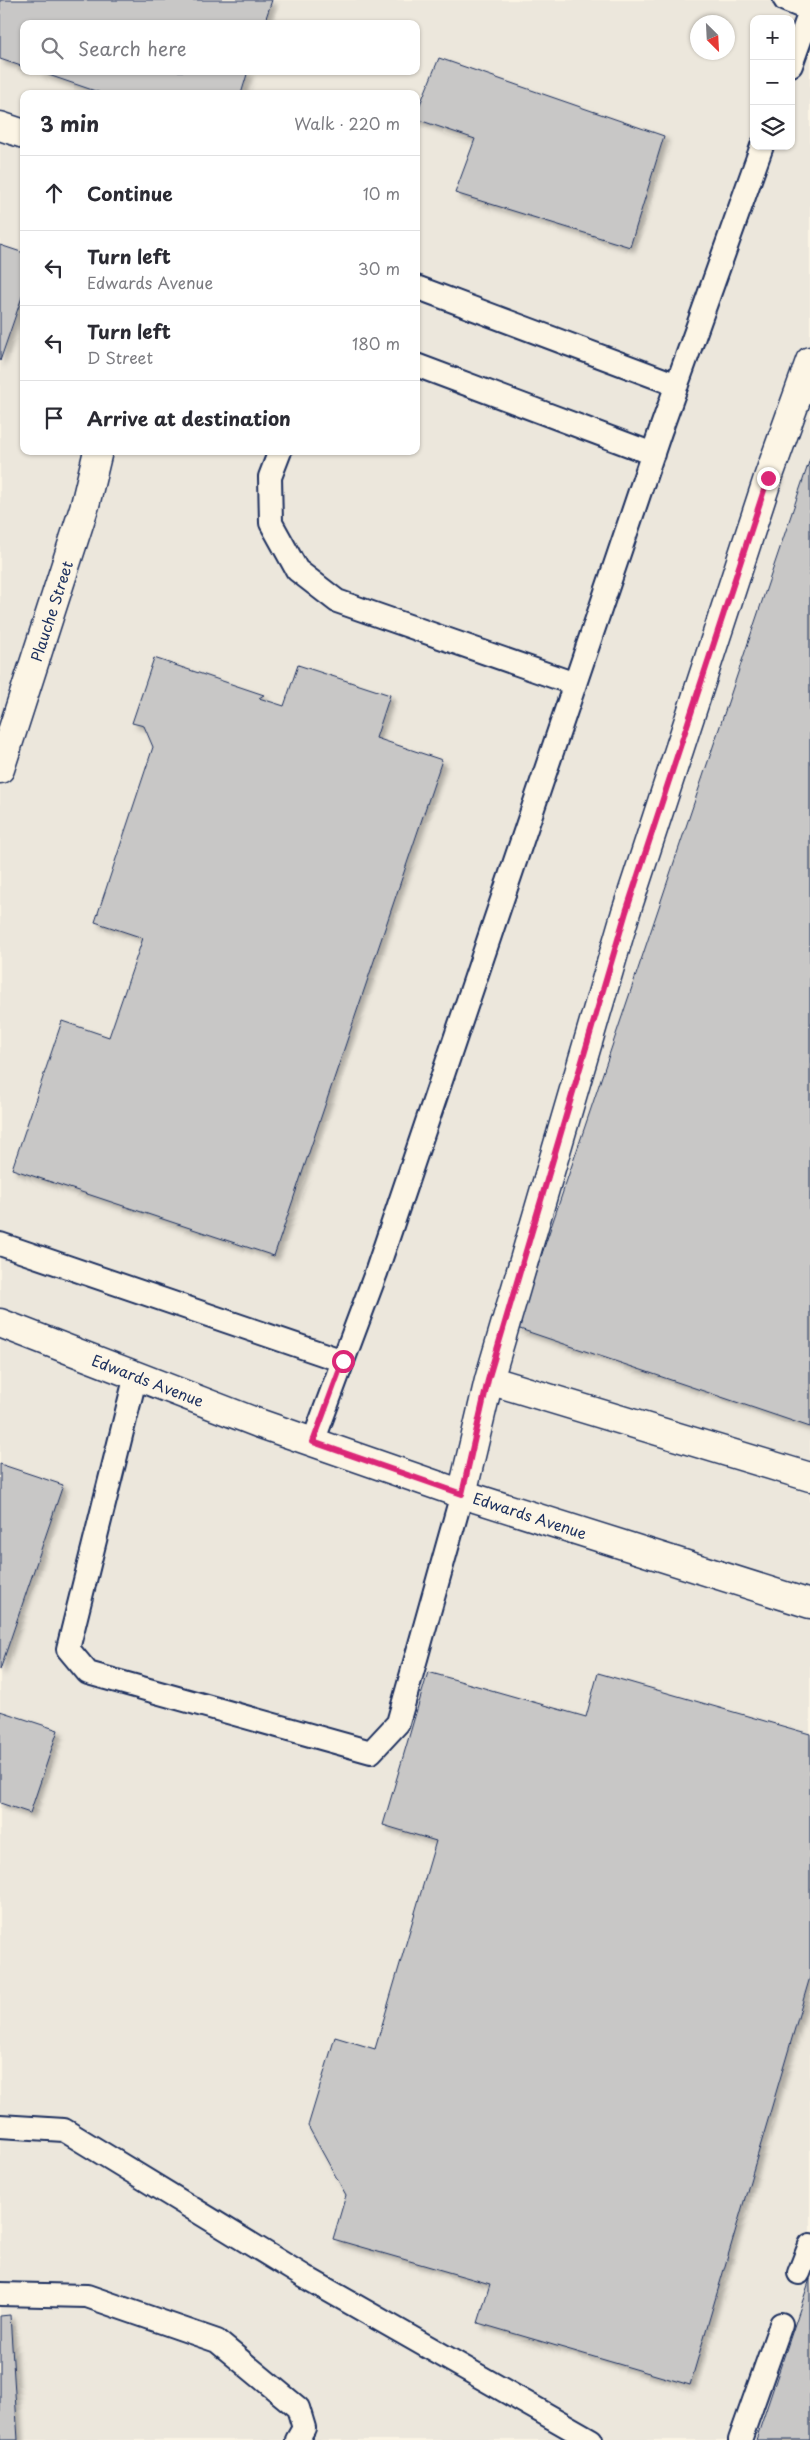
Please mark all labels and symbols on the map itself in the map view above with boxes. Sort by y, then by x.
north arrow [690,15,735,60]
route end [757,467,780,490]
street label: Plauche Street [24,558,78,664]
street label: Edwards Avenue [89,1348,207,1412]
route start [332,1350,355,1373]
street label: Edwards Avenue [470,1486,590,1544]

